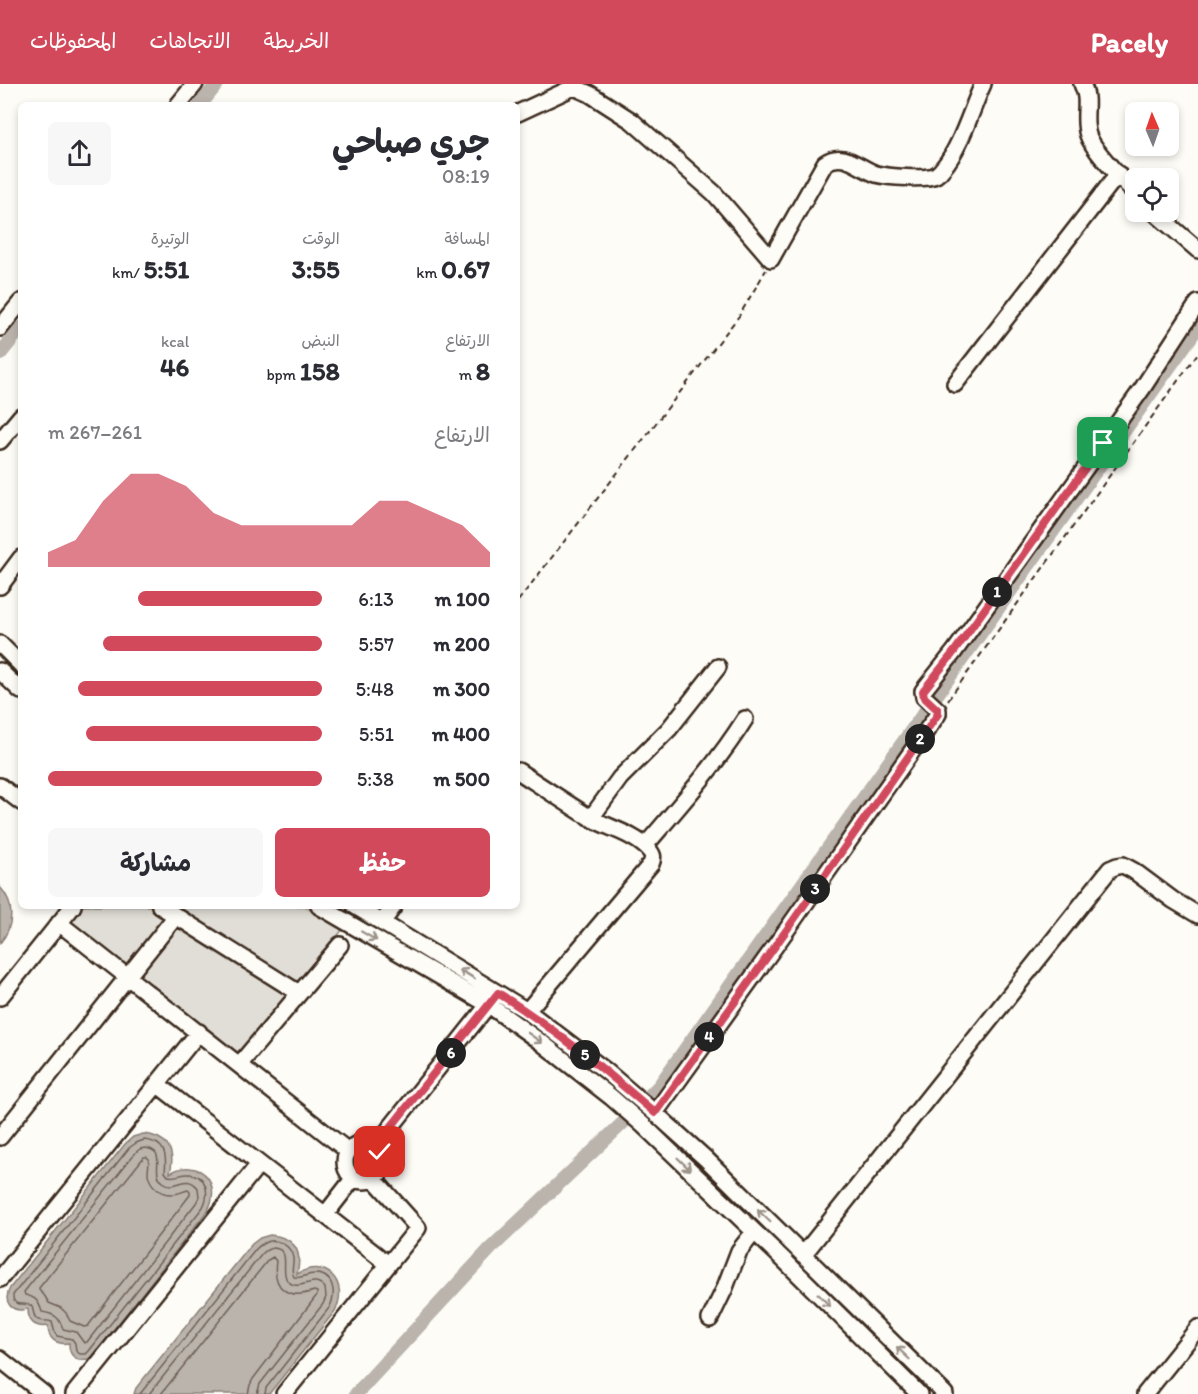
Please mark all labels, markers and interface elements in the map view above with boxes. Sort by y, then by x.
text: Pacely [1091,25,1168,59]
text: المحفوظات [30,28,116,53]
text: الاتجاهات [149,28,231,53]
text: الخريطة [264,28,329,53]
north arrow [1125,102,1179,156]
map controls [1125,102,1179,222]
button: share [48,122,111,185]
text: جري صباحي [332,122,490,161]
text: 08:19 [442,164,490,188]
button: locate [1125,168,1179,222]
text: الوتيرة [151,229,189,248]
text: الوقت [302,229,340,248]
text: المسافة [444,229,490,248]
text: 5:51 [144,253,189,285]
text: 3:55 [292,253,340,285]
text: 0.67 [441,253,490,285]
text: /km [112,263,144,282]
text: km [416,263,441,282]
text: النبض [301,331,340,350]
text: الارتفاع [445,331,490,350]
text: kcal [161,332,189,351]
text: 46 [160,351,189,383]
text: 158 [300,355,340,387]
text: 8 [476,355,490,387]
text: bpm [266,365,300,384]
text: m [459,365,476,384]
pin [1077,417,1128,468]
text: 261–267 m [48,420,142,444]
text: الارتفاع [434,423,490,447]
icon: arrive [1086,426,1119,459]
pin: 1 [982,577,1012,607]
text: 1 [993,582,1001,601]
text: 6:13 [358,587,394,611]
text: 100 m [435,587,490,611]
text: 5:57 [358,632,394,656]
text: 200 m [434,632,490,656]
text: 5:48 [356,677,394,701]
text: 300 m [433,677,490,701]
text: 5:51 [359,722,394,746]
text: 400 m [432,722,490,746]
pin: 2 [905,724,935,754]
text: 2 [916,729,924,748]
text: 5:38 [357,767,394,791]
text: 500 m [434,767,490,791]
button: مشاركة [48,828,263,897]
button: حفظ [275,828,490,897]
pin: 3 [800,874,830,904]
text: 3 [811,879,819,898]
one-way arrow [360,930,377,942]
one-way arrow [459,968,476,980]
pin: 4 [694,1022,724,1052]
text: 4 [704,1027,714,1046]
one-way arrow [527,1032,543,1044]
pin: 6 [436,1038,466,1068]
pin: 5 [570,1040,600,1070]
text: 6 [447,1043,455,1062]
text: 5 [581,1045,589,1064]
pin [354,1126,405,1177]
icon: check [363,1135,396,1168]
one-way arrow [676,1157,691,1171]
one-way arrow [756,1209,771,1224]
one-way arrow [816,1292,831,1307]
one-way arrow [895,1346,910,1360]

